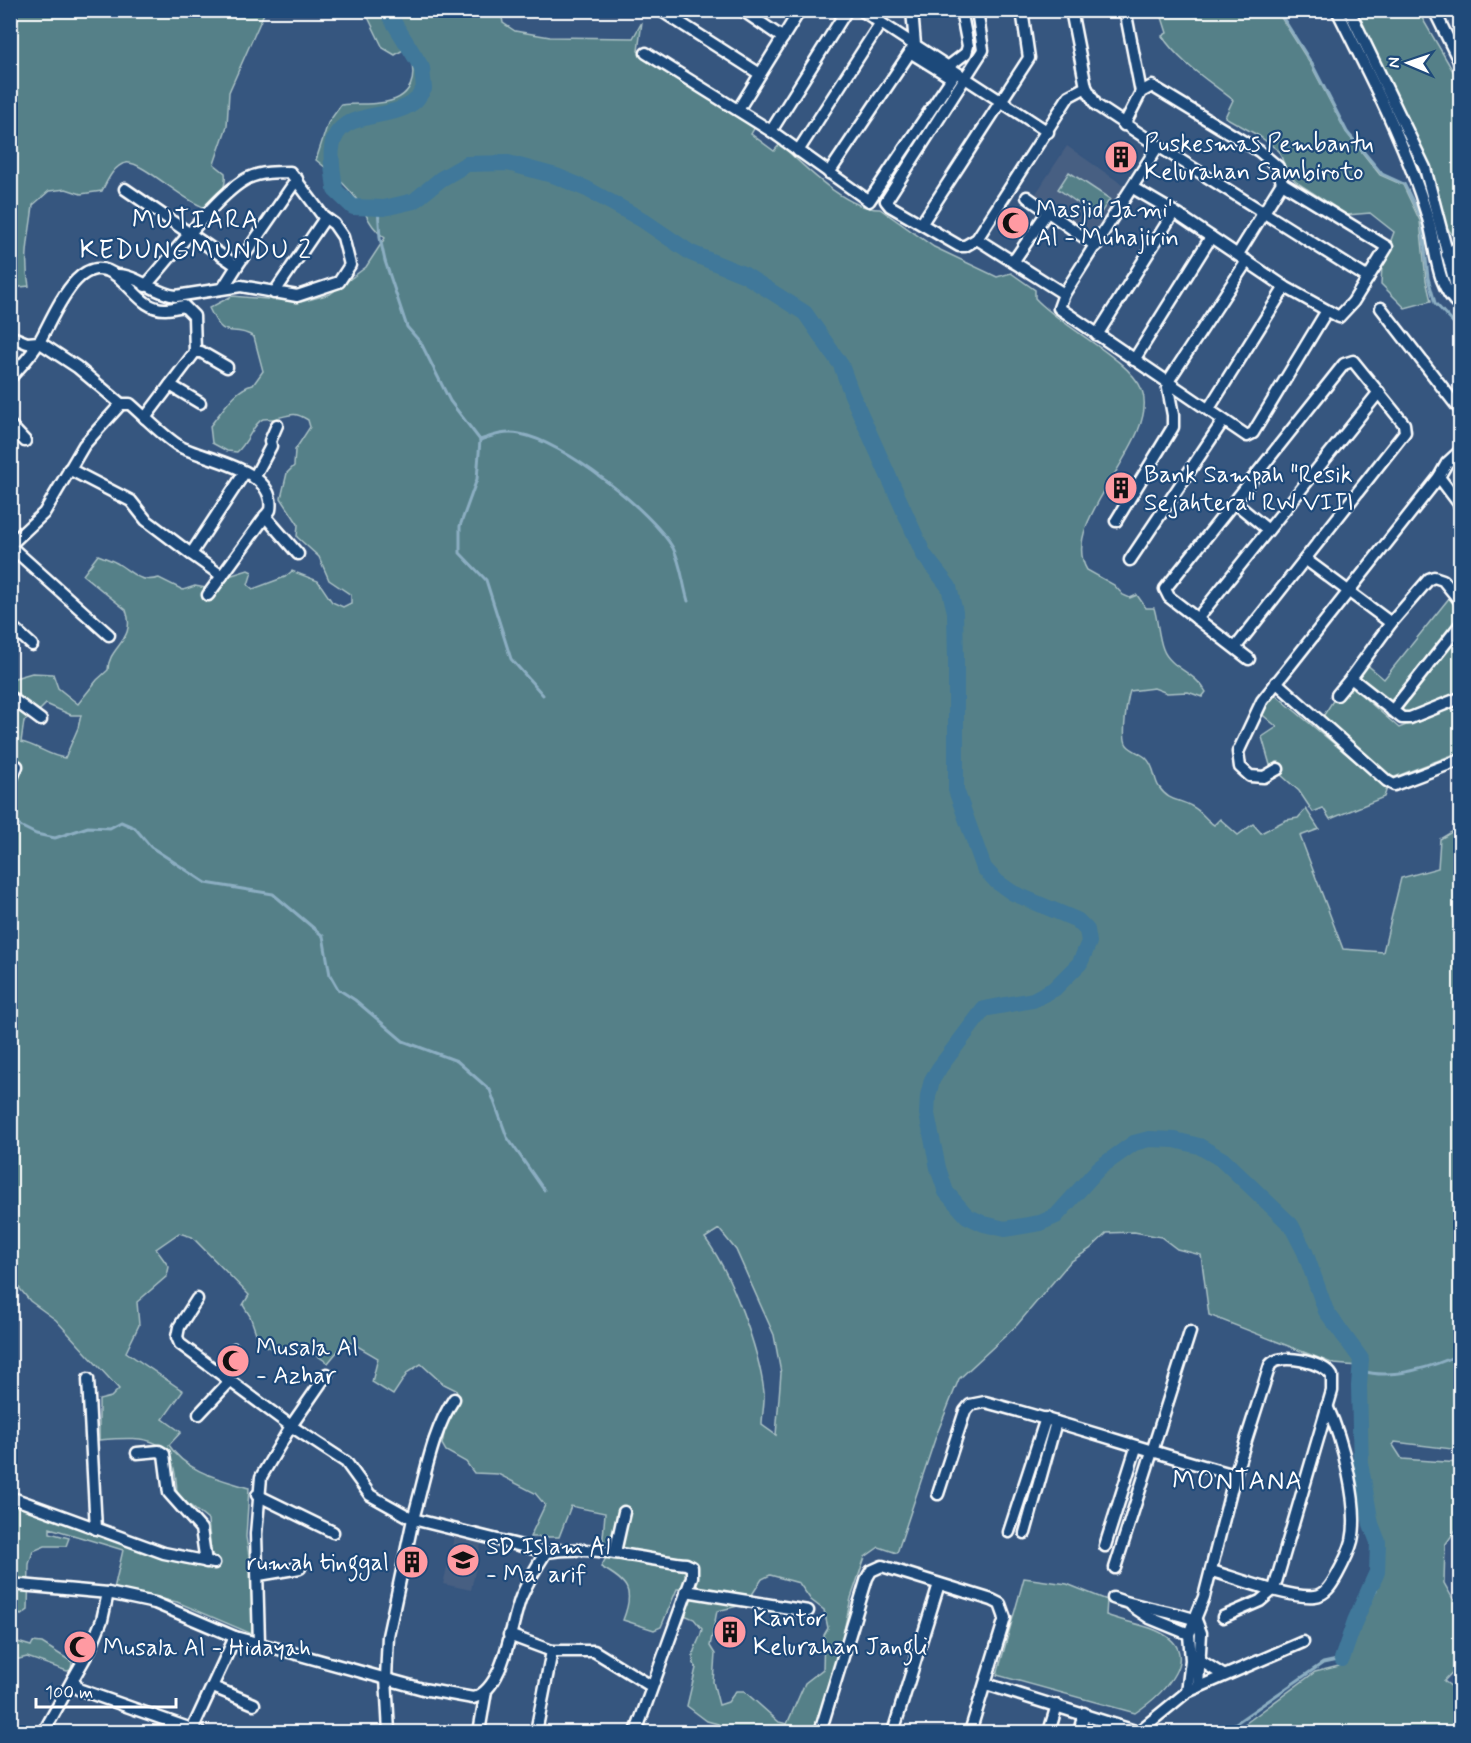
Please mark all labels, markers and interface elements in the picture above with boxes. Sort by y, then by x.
north arrow [1378,33,1438,93]
text: N [1384,57,1405,68]
place label: Puskesmas Pembantu Kelurahan Sambiroto [1144,129,1374,188]
building icon: Puskesmas Pembantu Kelurahan Sambiroto [1103,139,1139,175]
place label: Masjid Jami' Al - Muhajirin [1036,195,1179,254]
district label: MUTIARA KEDUNGMUNDU 2 [79,204,313,268]
mosque icon: Masjid Jami' Al - Muhajirin [995,205,1031,241]
place label: Bank Sampah "Resik Sejahtera" RW VIII [1144,460,1354,519]
building icon: Bank Sampah "Resik Sejahtera" RW VIII [1103,470,1139,506]
place label: Musala Al - Azhar [256,1333,358,1392]
mosque icon: Musala Al - Azhar [215,1343,251,1379]
district label: MONTANA [1172,1465,1304,1499]
place label: SD Islam Al - Ma' arif [486,1532,610,1591]
school or university icon: SD Islam Al - Ma' arif [445,1542,481,1578]
building icon: rumah tinggal [394,1544,430,1580]
place label: rumah tinggal [247,1548,389,1582]
place label: Kantor Kelurahan Jangli [753,1604,928,1666]
building icon: Kantor Kelurahan Jangli [712,1614,748,1650]
mosque icon: Musala Al - Hidayah [62,1629,98,1665]
place label: Musala Al - Hidayah [103,1633,311,1664]
scale bar [36,1671,176,1709]
text: 100 m [45,1681,93,1705]

